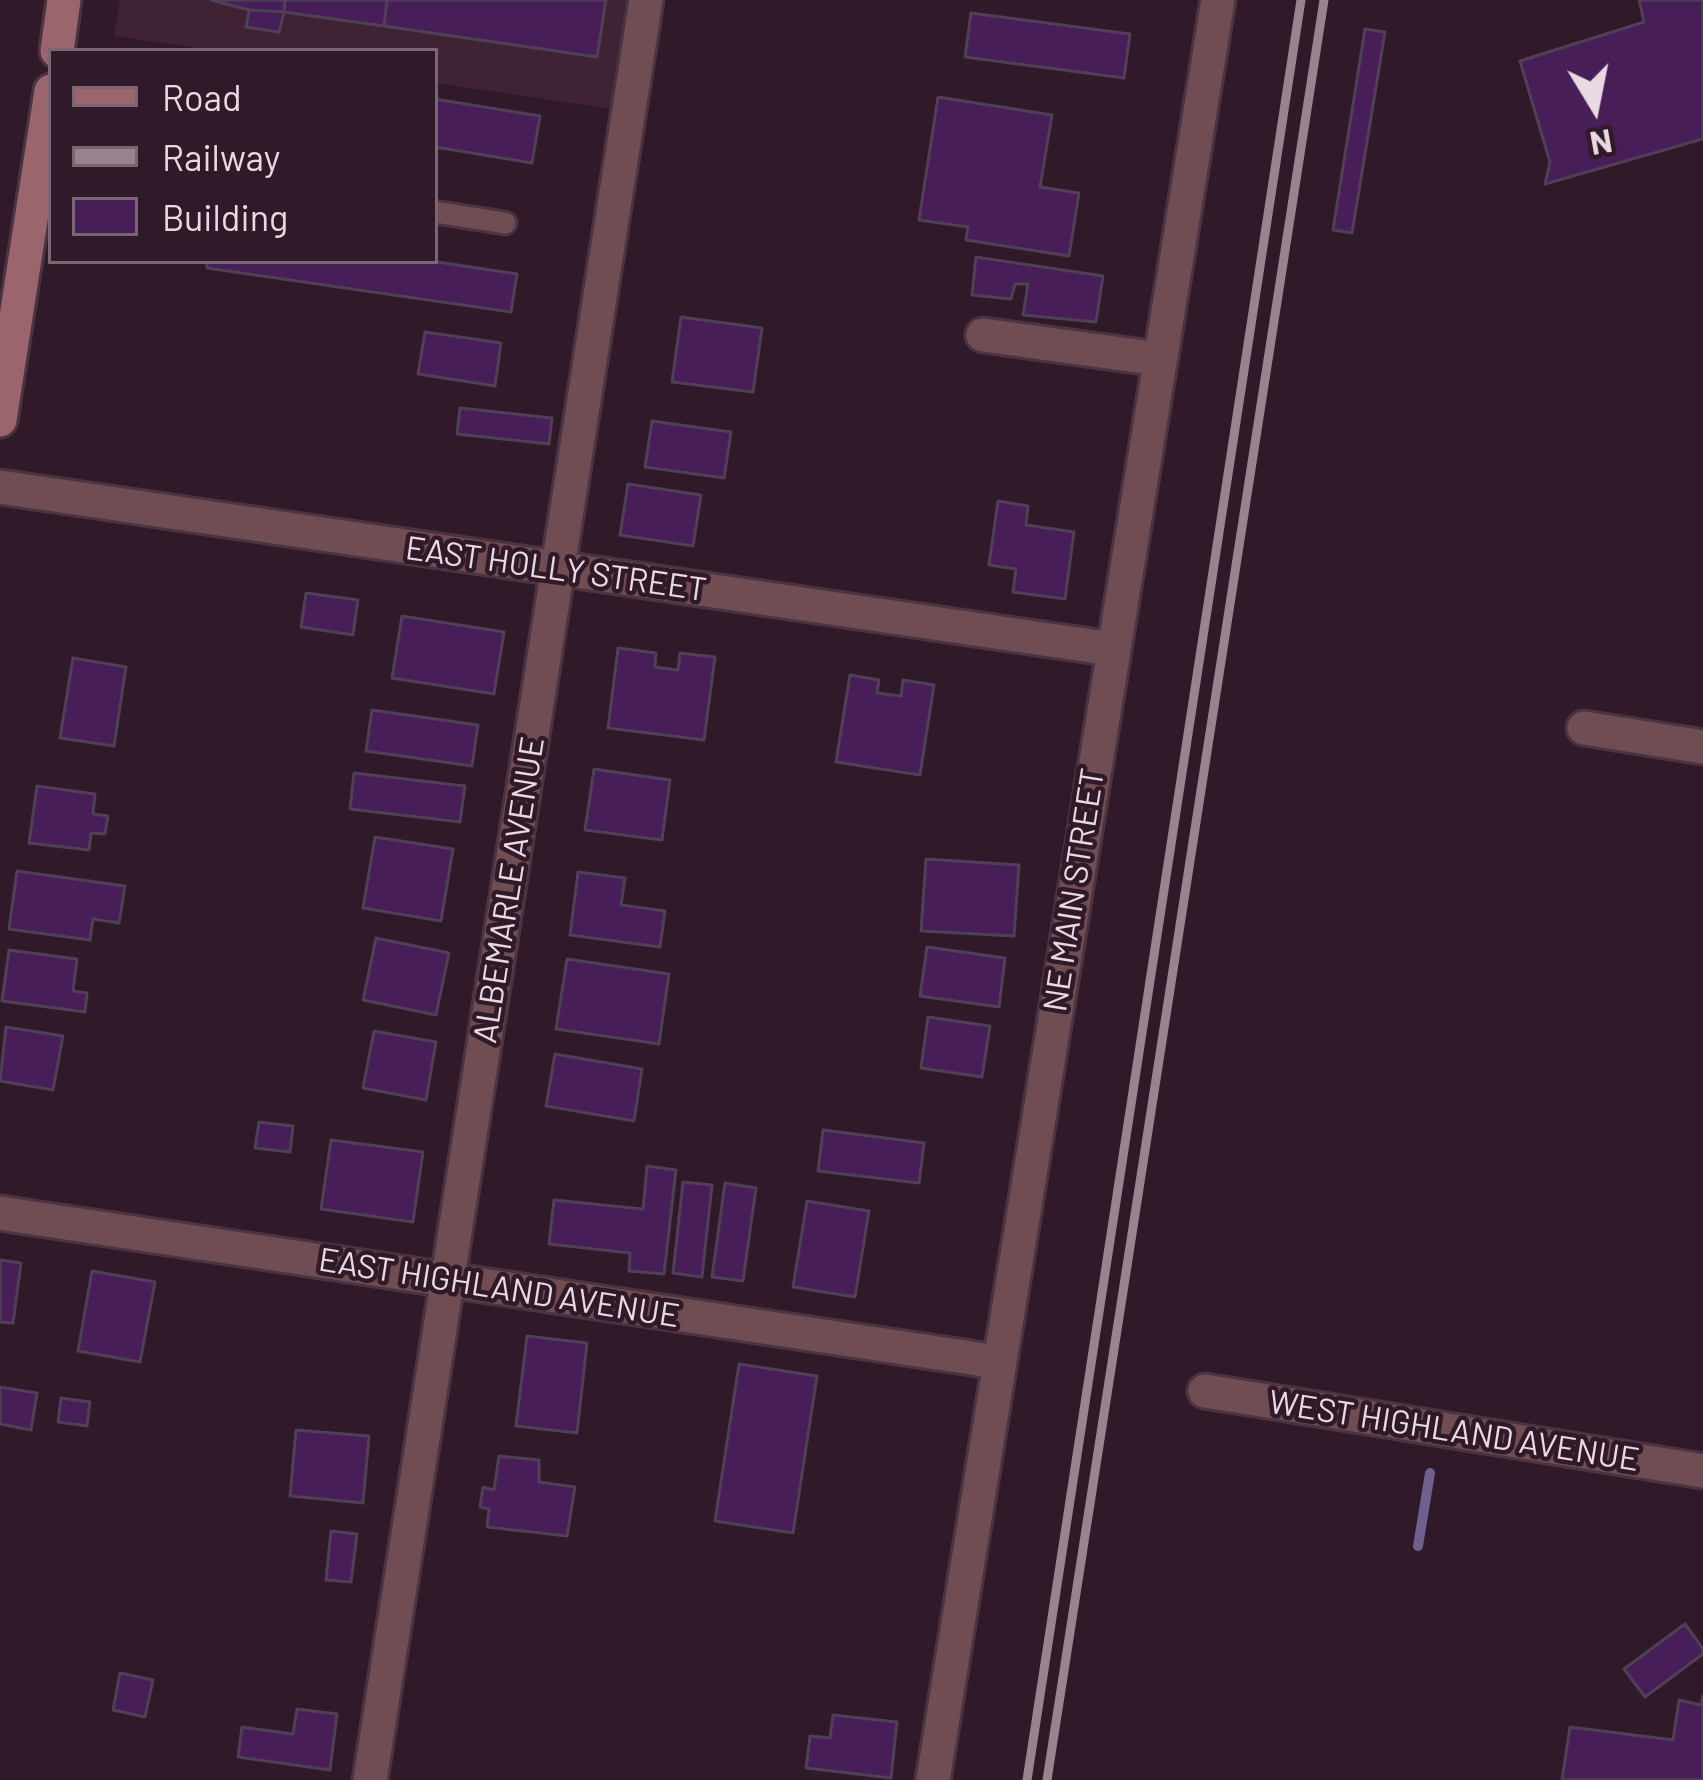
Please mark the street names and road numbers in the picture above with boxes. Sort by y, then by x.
street label: EAST HOLLY STREET [403,528,709,610]
street label: ALBEMARLE AVENUE [465,734,553,1046]
street label: NE MAIN STREET [1035,766,1113,1014]
street label: EAST HIGHLAND AVENUE [316,1240,682,1336]
street label: WEST HIGHLAND AVENUE [1266,1382,1642,1480]

